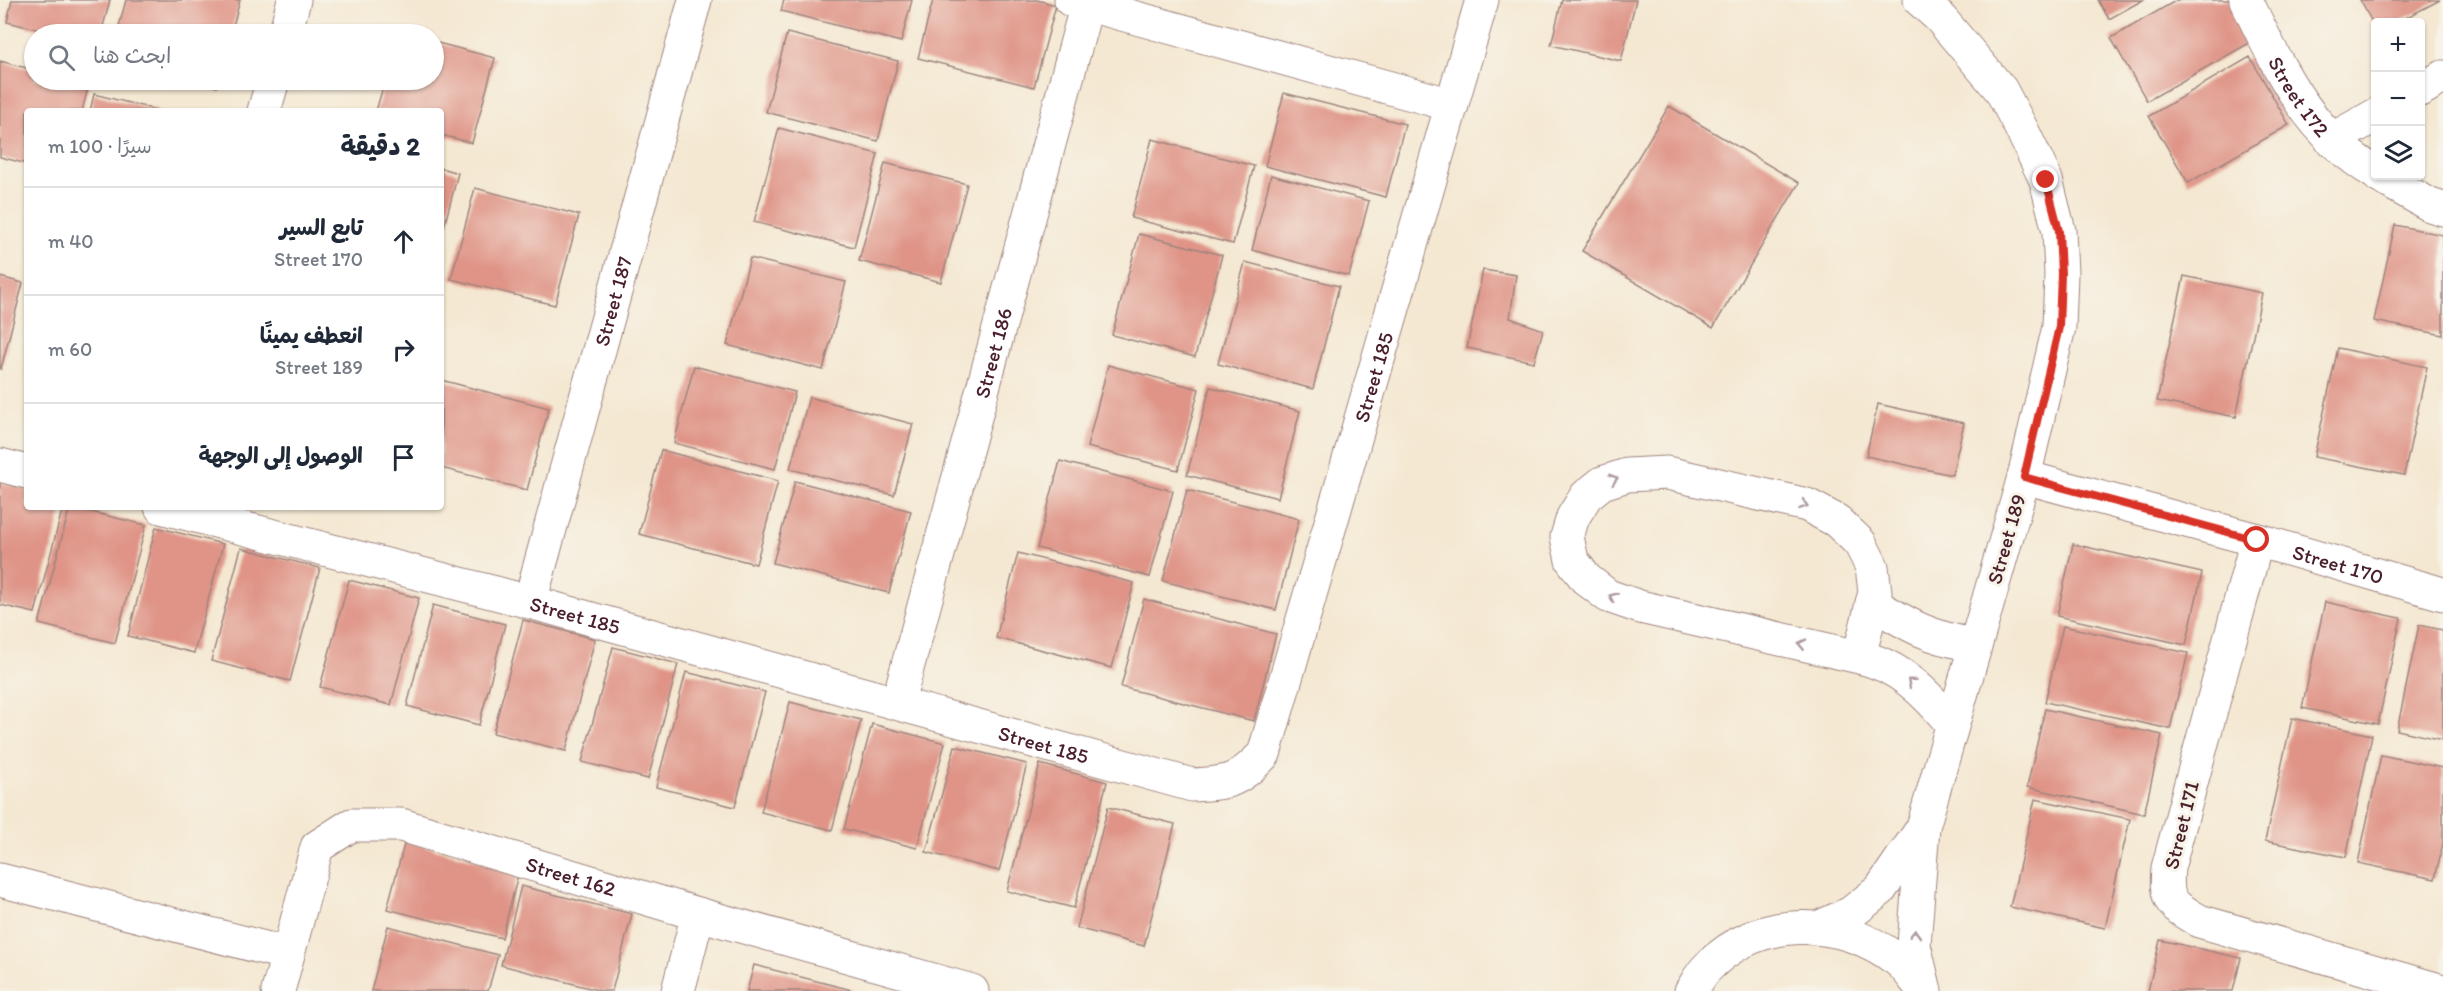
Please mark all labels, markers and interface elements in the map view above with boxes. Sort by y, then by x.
map controls [2371,18,2425,180]
button: + [2371,18,2425,72]
search box [24,24,444,90]
icon: search [45,41,78,74]
text: ابحث هنا [93,42,172,69]
street label: Street 172 [2263,52,2335,141]
button: − [2371,72,2425,126]
button: layers [2371,126,2425,180]
text: 2 دقيقة [340,130,420,162]
text: سيرًا · 100 m [48,134,152,158]
route end [2032,166,2058,192]
text: تابع السير [280,214,363,241]
icon: ahead [387,225,420,258]
text: 40 m [48,229,94,253]
text: Street 170 [274,247,363,271]
street label: Street 187 [588,253,637,349]
street label: Street 186 [968,305,1017,401]
text: انعطف يمينًا [260,322,363,349]
street label: Street 185 [1348,329,1398,425]
icon: right [387,333,420,366]
text: 60 m [48,337,92,361]
text: Street 189 [275,355,363,379]
icon: arrive [387,441,420,474]
text: الوصول إلى الوجهة [198,442,363,469]
one-way arrow [1608,474,1619,486]
street label: Street 189 [1981,491,2031,587]
one-way arrow [1798,498,1809,511]
route start [2243,526,2269,552]
street label: Street 170 [2290,539,2387,589]
street label: Street 185 [527,590,623,639]
one-way arrow [1609,592,1620,604]
one-way arrow [1797,638,1807,651]
one-way arrow [1907,678,1918,689]
street label: Street 185 [996,720,1092,768]
street label: Street 171 [2158,778,2204,872]
street label: Street 162 [523,851,619,901]
one-way arrow [1908,929,1921,938]

